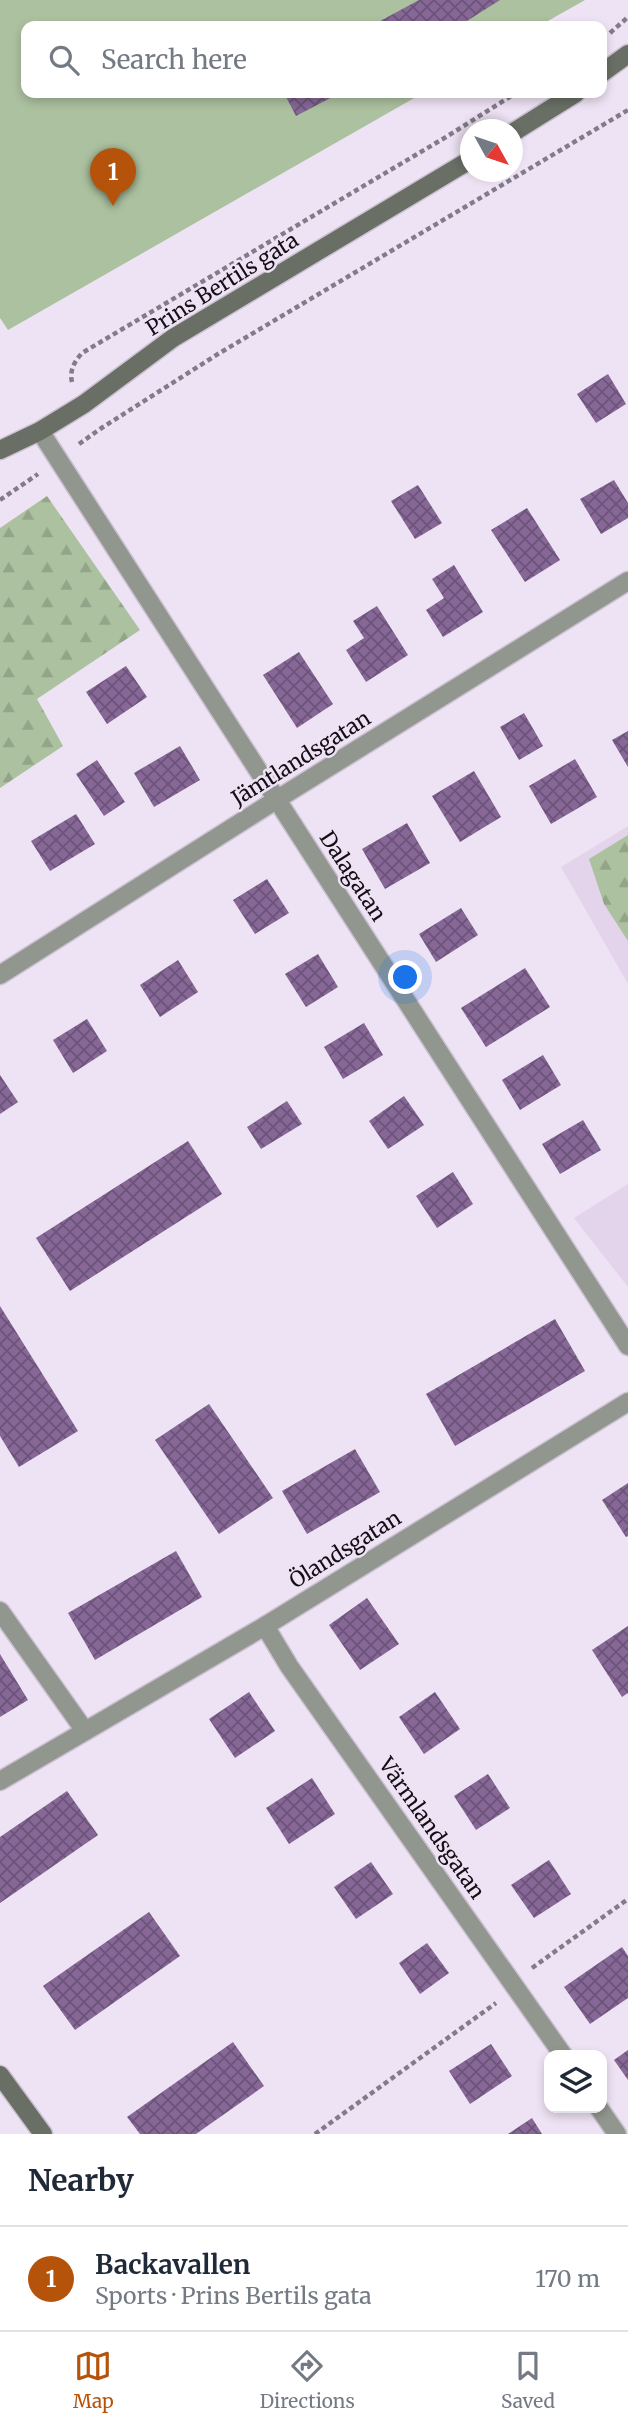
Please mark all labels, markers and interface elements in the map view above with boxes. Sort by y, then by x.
search box [21,21,607,98]
icon: search [45,41,83,79]
text: Search here [101,43,247,76]
north arrow [460,119,523,182]
pin: 1 [90,148,136,206]
street label: Prins Bertils gata [141,226,303,342]
street label: Jämtlandsgatan [226,704,376,812]
street label: Dalagatan [314,826,392,926]
your location [388,960,422,994]
street label: Ölandsgatan [284,1504,406,1594]
street label: Värmlandsgatan [372,1751,491,1904]
map controls [544,2050,607,2113]
button: layers [544,2050,607,2113]
text: Nearby [28,2161,134,2199]
text: Backavallen [95,2248,250,2281]
text: 1 [46,2264,56,2293]
text: 170 m [535,2264,600,2293]
text: Sports · Prins Bertils gata [95,2281,372,2310]
tab: Map [73,2347,114,2413]
tab: Directions [260,2347,355,2413]
tab: Saved [501,2347,555,2413]

